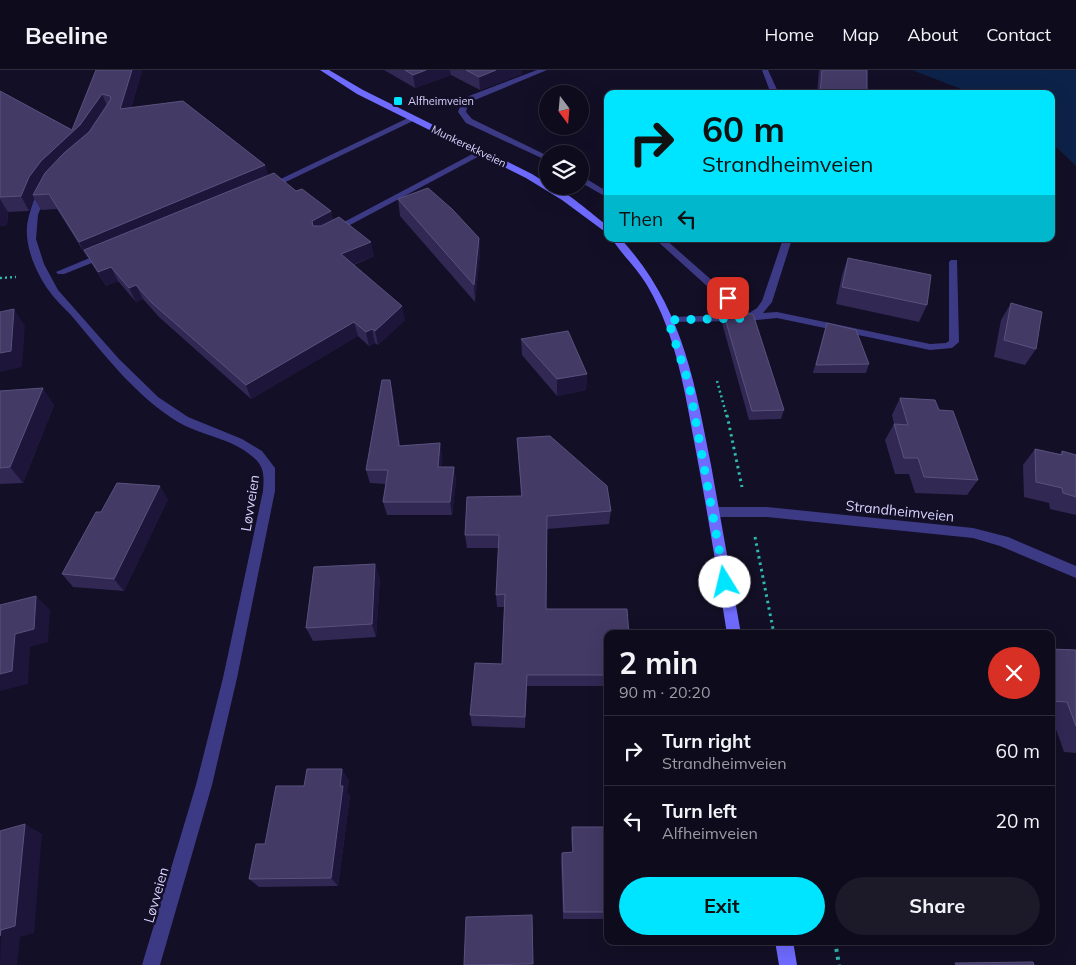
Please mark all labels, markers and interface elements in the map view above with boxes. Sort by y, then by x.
text: Beeline [25,20,108,50]
text: Home [764,23,814,46]
text: Map [842,23,879,46]
text: About [907,23,958,46]
text: Contact [986,23,1051,46]
north arrow [539,85,589,135]
map controls [539,85,589,195]
place label: Alfheimveien [408,94,474,108]
marker: Alfheimveien [392,95,404,107]
text: 60 m [702,107,785,151]
icon: right [619,110,684,175]
street label: Munkerekkveien [429,122,509,170]
button: layers [539,145,589,195]
text: Strandheimveien [702,150,873,178]
icon: left [673,205,701,233]
text: Then [619,207,663,231]
pin [707,277,749,319]
icon: arrive [714,284,742,312]
street label: Løvveien [237,473,263,533]
street label: Strandheimveien [845,496,955,526]
position arrow [698,555,750,607]
text: 2 min [619,644,698,682]
button: close [988,647,1040,699]
text: 90 m · 20:20 [619,682,711,702]
text: Turn right [662,729,751,753]
icon: right [619,737,647,765]
text: 60 m [996,739,1040,763]
text: Strandheimveien [662,753,787,773]
text: Turn left [662,799,737,823]
icon: left [619,807,647,835]
text: 20 m [996,809,1040,833]
text: Alfheimveien [662,823,758,843]
street label: Løvveien [139,865,173,925]
button: Exit [619,877,825,935]
button: Share [835,877,1040,935]

